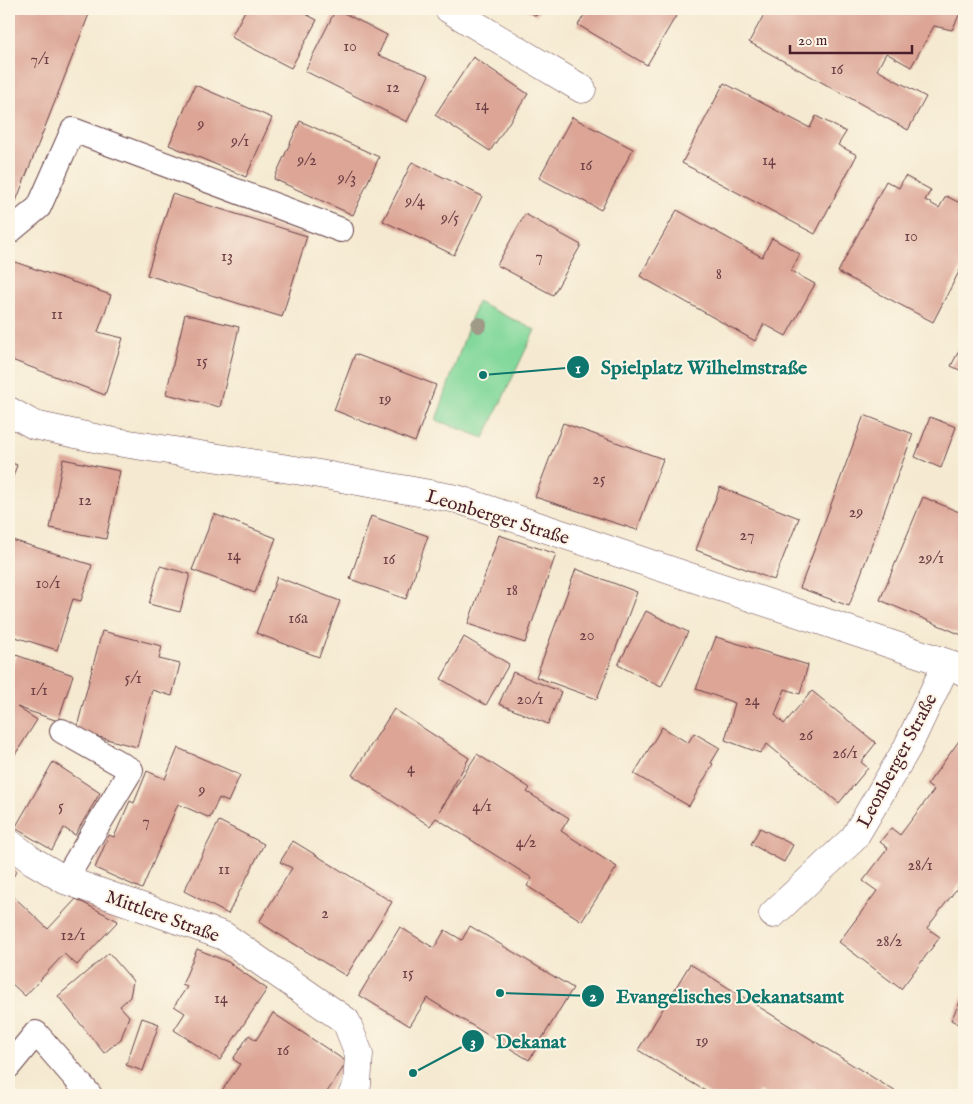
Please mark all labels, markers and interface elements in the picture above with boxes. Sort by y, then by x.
scale bar [790,22,913,54]
text: 20 m [798,31,828,50]
house number: 10 [343,37,357,57]
house number: 7/1 [31,50,49,70]
house number: 16 [831,60,844,80]
house number: 12 [386,78,400,98]
house number: 14 [475,96,489,116]
house number: 9 [197,115,205,135]
house number: 9/1 [230,132,249,152]
house number: 9/2 [296,151,317,171]
house number: 14 [762,151,776,171]
house number: 16 [580,156,593,176]
house number: 9/3 [337,169,356,189]
house number: 9/4 [404,192,425,212]
house number: 9/5 [440,209,459,229]
house number: 10 [904,227,918,247]
house number: 13 [221,247,233,267]
house number: 7 [535,247,543,267]
house number: 8 [716,265,722,285]
house number: 11 [51,305,63,325]
callout: Spielplatz Wilhelmstraße [566,350,817,385]
house number: 15 [196,352,208,372]
text: Spielplatz Wilhelmstraße [601,356,808,381]
text: 1 [575,359,581,378]
house number: 19 [379,390,391,410]
house number: 25 [592,470,606,490]
street label: Leonberger Straße [423,485,572,551]
house number: 12 [78,491,92,511]
house number: 29 [849,503,863,523]
house number: 27 [740,526,754,546]
house number: 14 [227,546,241,566]
house number: 29/1 [918,549,944,569]
house number: 16 [383,550,396,570]
house number: 10/1 [35,574,61,594]
house number: 18 [506,581,518,601]
house number: 16a [288,609,308,629]
house number: 20 [579,626,595,646]
house number: 5/1 [124,669,142,689]
house number: 1/1 [30,681,48,701]
street label: Leonberger Straße [852,689,943,832]
house number: 20/1 [517,690,543,710]
house number: 24 [744,691,760,711]
house number: 26 [799,726,813,746]
house number: 26/1 [832,744,858,764]
house number: 4 [407,759,415,779]
house number: 9 [198,781,206,801]
house number: 5 [58,797,64,817]
house number: 4/1 [472,797,492,817]
house number: 7 [142,812,150,832]
house number: 4/2 [516,833,536,853]
house number: 28/1 [907,856,933,876]
house number: 11 [218,860,230,880]
street label: Mittlere Straße [102,885,223,949]
house number: 2 [321,904,329,924]
house number: 12/1 [61,926,85,946]
house number: 28/2 [876,932,902,952]
house number: 15 [402,964,414,984]
callout: Evangelisches Dekanatsamt [580,979,854,1014]
text: Evangelisches Dekanatsamt [616,985,844,1010]
text: 2 [589,987,597,1006]
house number: 14 [214,989,228,1009]
callout: Dekanat [460,1024,576,1059]
text: Dekanat [496,1030,567,1055]
house number: 19 [696,1032,708,1052]
text: 3 [470,1033,476,1052]
house number: 16 [277,1041,290,1061]

